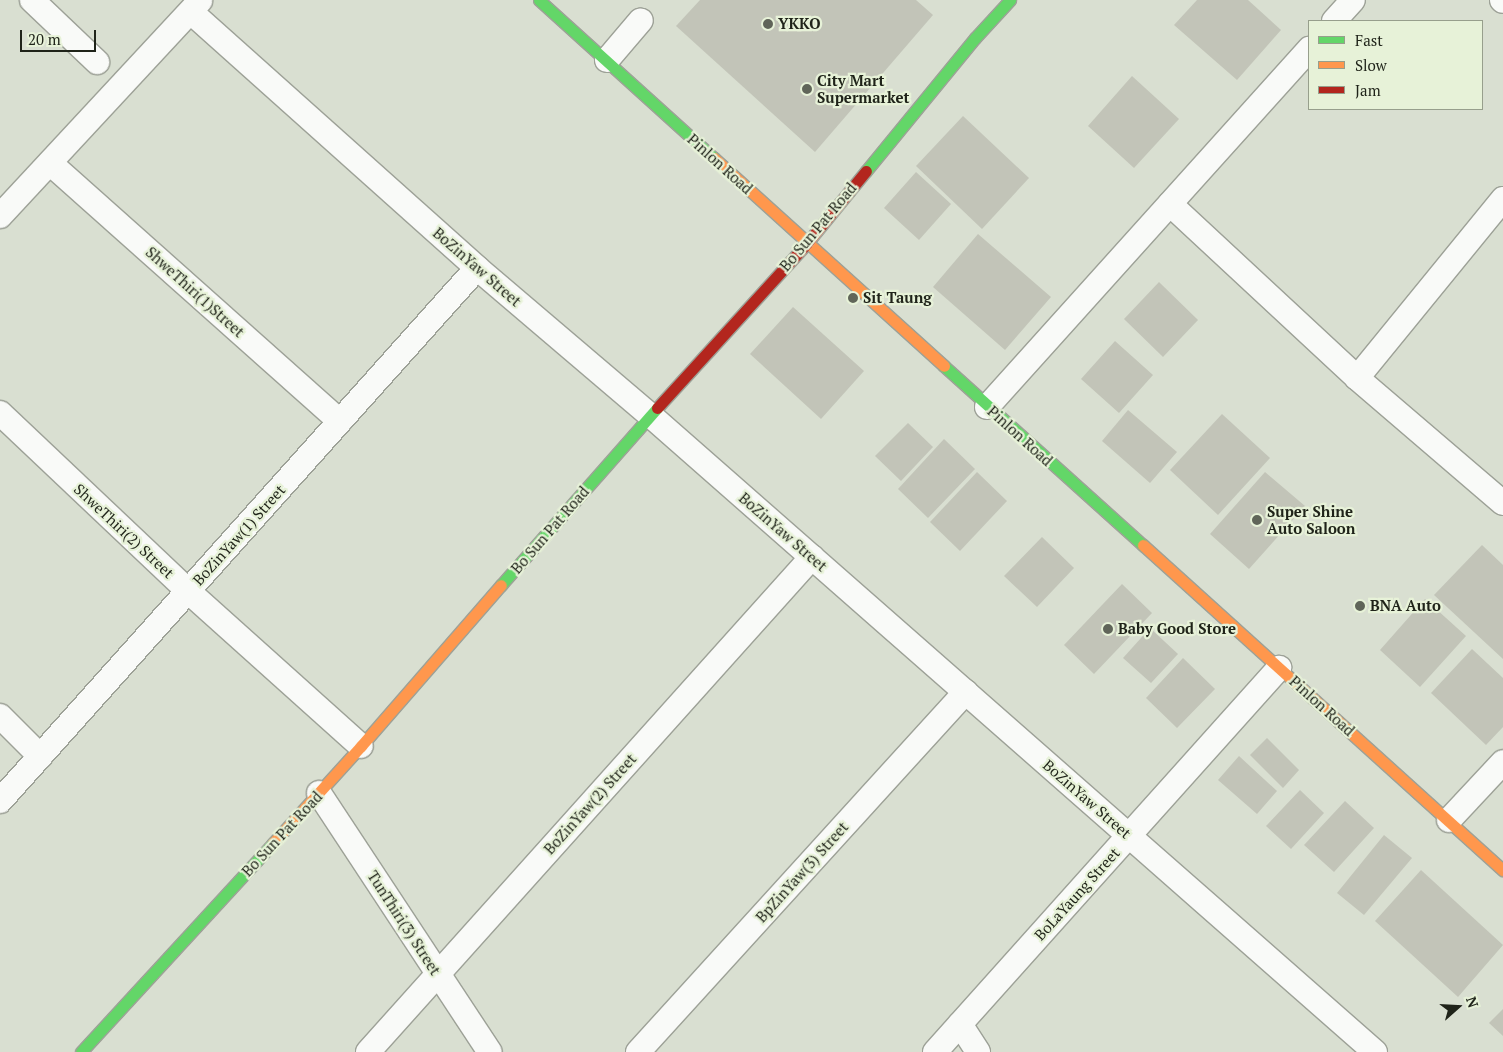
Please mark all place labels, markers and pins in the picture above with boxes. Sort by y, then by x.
place label: YKKO [778,15,820,33]
marker: YKKO [762,18,774,30]
place label: City Mart Supermarket [817,71,910,106]
marker: City Mart Supermarket [801,83,813,95]
place label: Sit Taung [863,289,932,307]
marker: Sit Taung [847,292,859,304]
place label: Super Shine Auto Saloon [1267,502,1355,537]
marker: Super Shine Auto Saloon [1251,514,1263,526]
place label: BNA Auto [1370,597,1441,615]
marker: BNA Auto [1354,600,1366,612]
place label: Baby Good Store [1118,620,1236,638]
marker: Baby Good Store [1102,623,1114,635]

